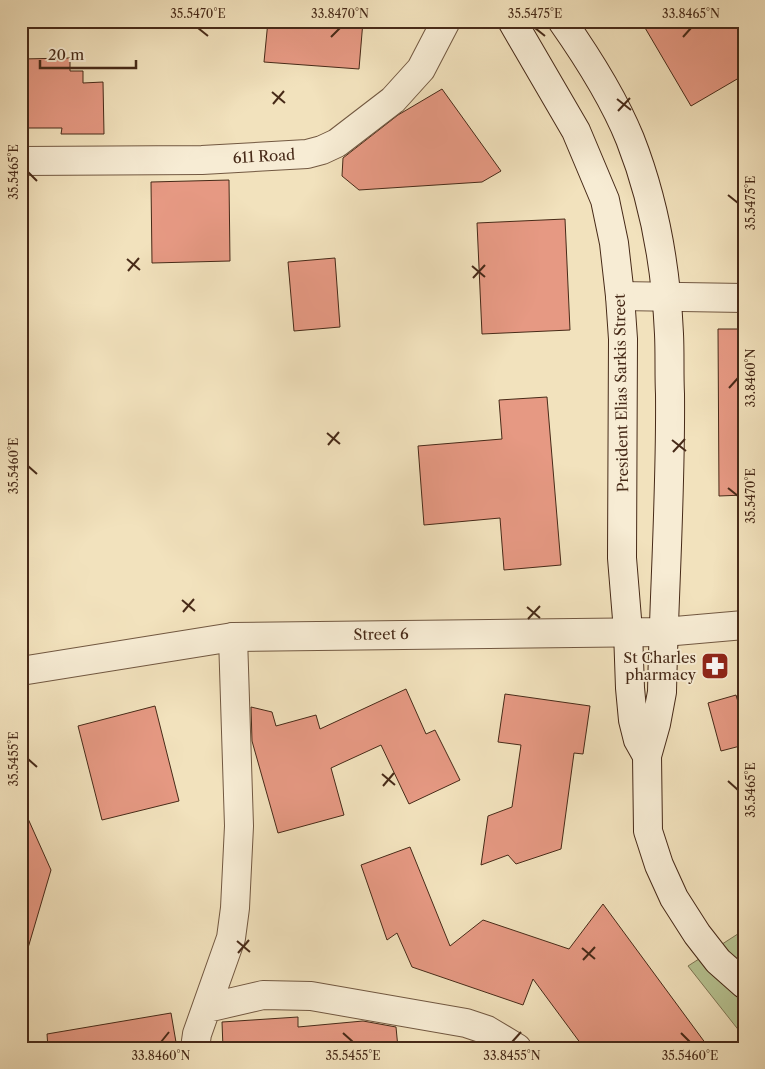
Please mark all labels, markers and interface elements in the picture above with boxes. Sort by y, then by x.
text: 35.5470°E [170,6,226,21]
text: 33.8470°N [311,6,369,21]
text: 35.5475°E [508,6,562,21]
text: 33.8465°N [662,6,720,21]
scale bar [40,38,136,70]
text: 20 m [48,45,84,64]
text: 35.5465°E [6,144,21,200]
street label: 611 Road [232,145,296,167]
text: 35.5475°E [743,176,758,230]
street label: President Elias Sarkis Street [610,293,632,493]
text: 33.8460°N [743,348,758,407]
text: 35.5460°E [6,438,21,494]
text: 35.5470°E [743,468,758,524]
street label: Street 6 [353,624,409,644]
place label: St Charles pharmacy [623,648,697,684]
pharmacy icon: St Charles pharmacy [700,651,730,681]
text: 35.5455°E [6,731,21,787]
text: 35.5465°E [743,762,758,818]
text: 33.8460°N [132,1048,191,1063]
text: 35.5455°E [325,1048,381,1063]
text: 33.8455°N [483,1048,541,1063]
text: 35.5460°E [662,1048,718,1063]

